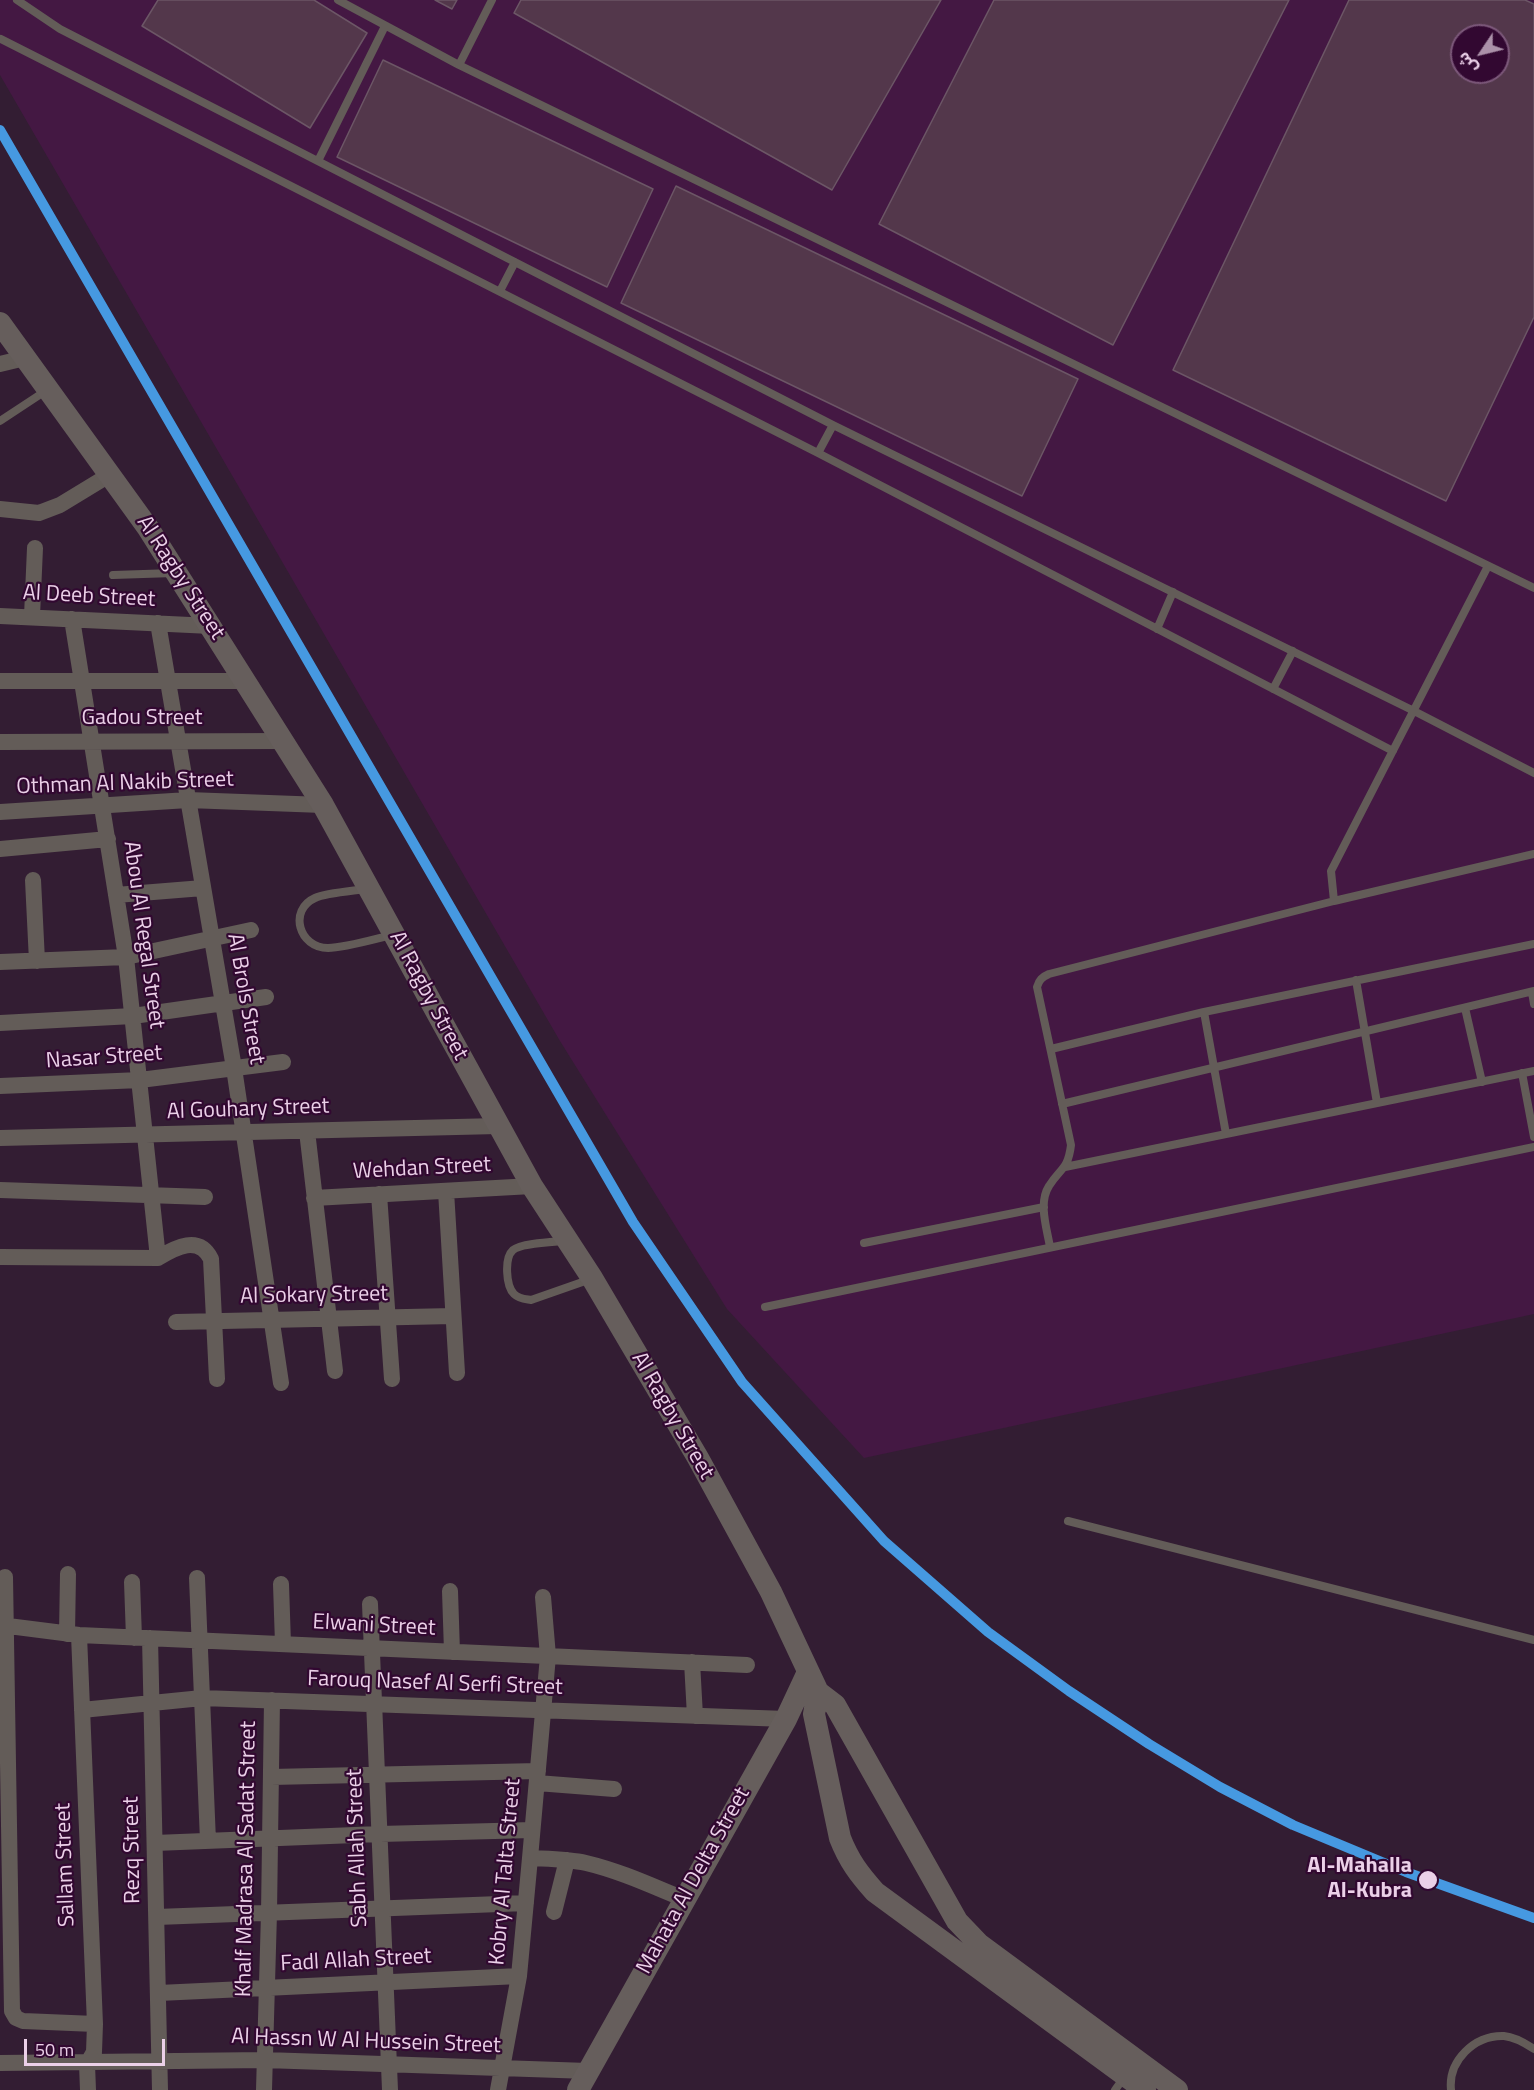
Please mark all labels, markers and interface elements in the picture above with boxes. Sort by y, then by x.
north arrow [1450,24,1510,84]
text: ش [1451,47,1483,79]
street label: Al Ragby Street [130,511,230,645]
street label: Al Deeb Street [22,580,156,614]
street label: Gadou Street [81,706,203,732]
street label: Othman Al Nakib Street [16,767,234,801]
street label: Abou Al Regal Street [117,839,169,1031]
street label: Al Ragby Street [383,927,473,1065]
street label: Al Brols Street [220,931,270,1067]
street label: Nasar Street [45,1041,163,1075]
street label: Al Gouhary Street [166,1094,330,1126]
street label: Wehdan Street [352,1152,492,1186]
street label: Al Sokary Street [240,1282,388,1310]
street label: Al Ragby Street [625,1348,719,1484]
street label: Elwani Street [312,1610,436,1642]
street label: Farouq Nasef Al Serfi Street [307,1666,563,1702]
street label: Khalf Madrasa Al Sadat Street [231,1721,263,1997]
street label: Sabh Allah Street [342,1768,374,1928]
street label: Kobry Al Talta Street [485,1777,527,1967]
street label: Mahata Al Delta Street [632,1783,756,1979]
street label: Rezq Street [119,1796,147,1904]
street label: Sallam Street [51,1803,81,1927]
place label: Al-Mahalla Al-Kubra [1307,1854,1412,1906]
marker: Al-Mahalla Al-Kubra [1417,1869,1439,1891]
street label: Fadl Allah Street [280,1944,432,1978]
street label: Al Hassn W Al Hussein Street [231,2024,501,2060]
scale bar [27,2027,168,2065]
text: 50 m [35,2036,74,2063]

